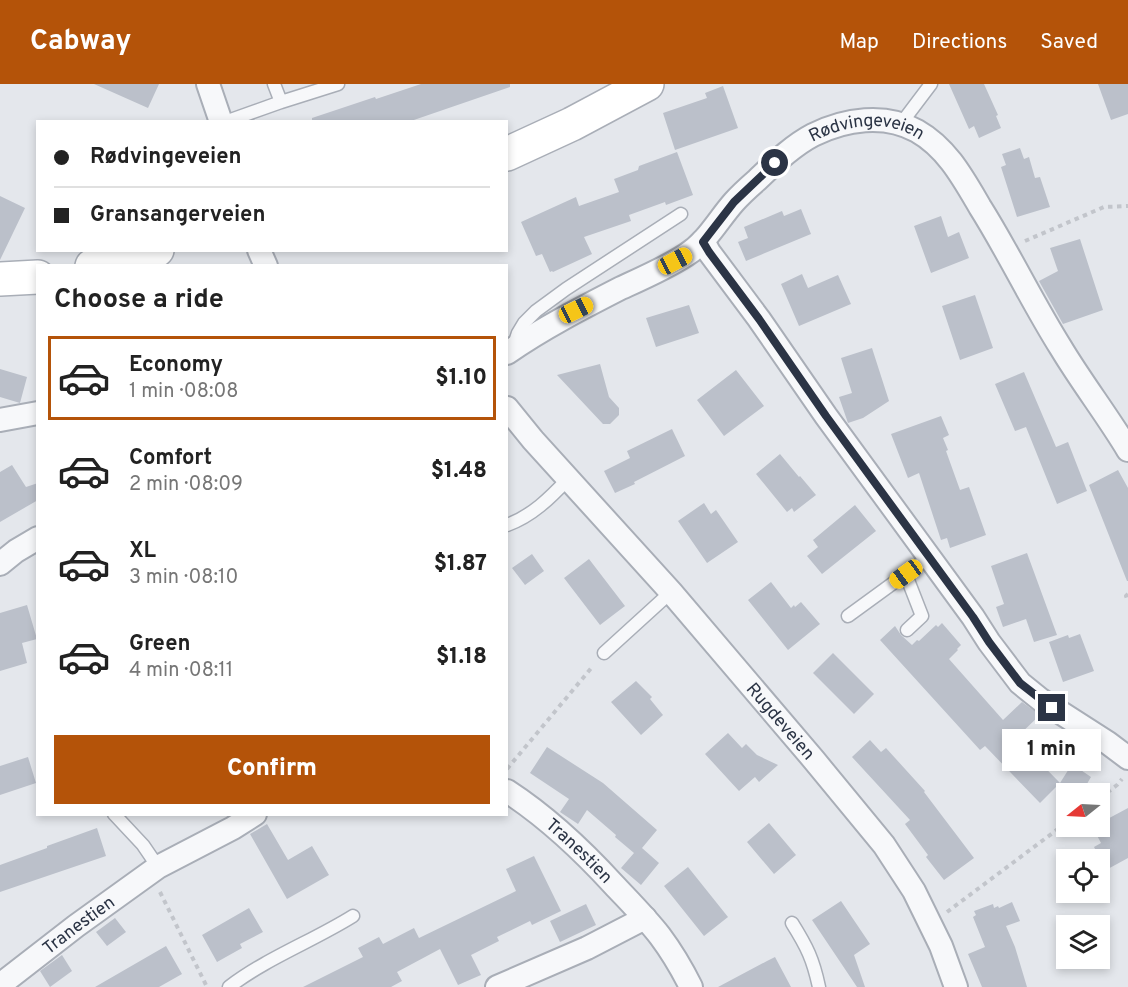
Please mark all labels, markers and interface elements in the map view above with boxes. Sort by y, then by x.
text: Cabway [30,24,131,60]
text: Map [839,29,879,56]
text: Directions [912,29,1007,56]
text: Saved [1040,29,1098,56]
street label: Rødvingeveien [805,110,928,148]
text: Rødvingeveien [90,144,242,171]
route start [761,149,788,176]
text: Gransangerveien [90,202,265,229]
car [655,245,695,277]
text: Choose a ride [54,283,224,317]
car [556,294,596,326]
icon: car [57,351,111,405]
text: Economy [129,352,223,379]
text: $1.10 [435,365,487,392]
text: 1 min · 08:08 [129,379,238,405]
icon: car [57,444,111,498]
text: Comfort [129,445,212,472]
text: $1.48 [431,458,487,485]
text: 2 min · 08:09 [129,472,243,498]
icon: car [57,537,111,591]
text: XL [129,538,156,565]
text: $1.87 [434,551,487,578]
car [886,556,926,592]
text: 3 min · 08:10 [129,565,238,591]
icon: car [57,630,111,684]
text: Green [129,631,191,658]
text: $1.18 [436,644,487,671]
text: 4 min · 08:11 [129,658,233,684]
street label: Rugdeveien [740,679,819,766]
route end [1038,694,1065,721]
callout: 1 min [1002,729,1102,771]
button: Confirm [54,735,490,804]
text: 1 min [1027,737,1076,763]
north arrow [1056,783,1110,837]
map controls [1056,783,1110,969]
street label: Tranestien [540,814,617,889]
button: locate [1056,849,1110,903]
street label: Tranestien [39,892,120,960]
button: layers [1056,915,1110,969]

